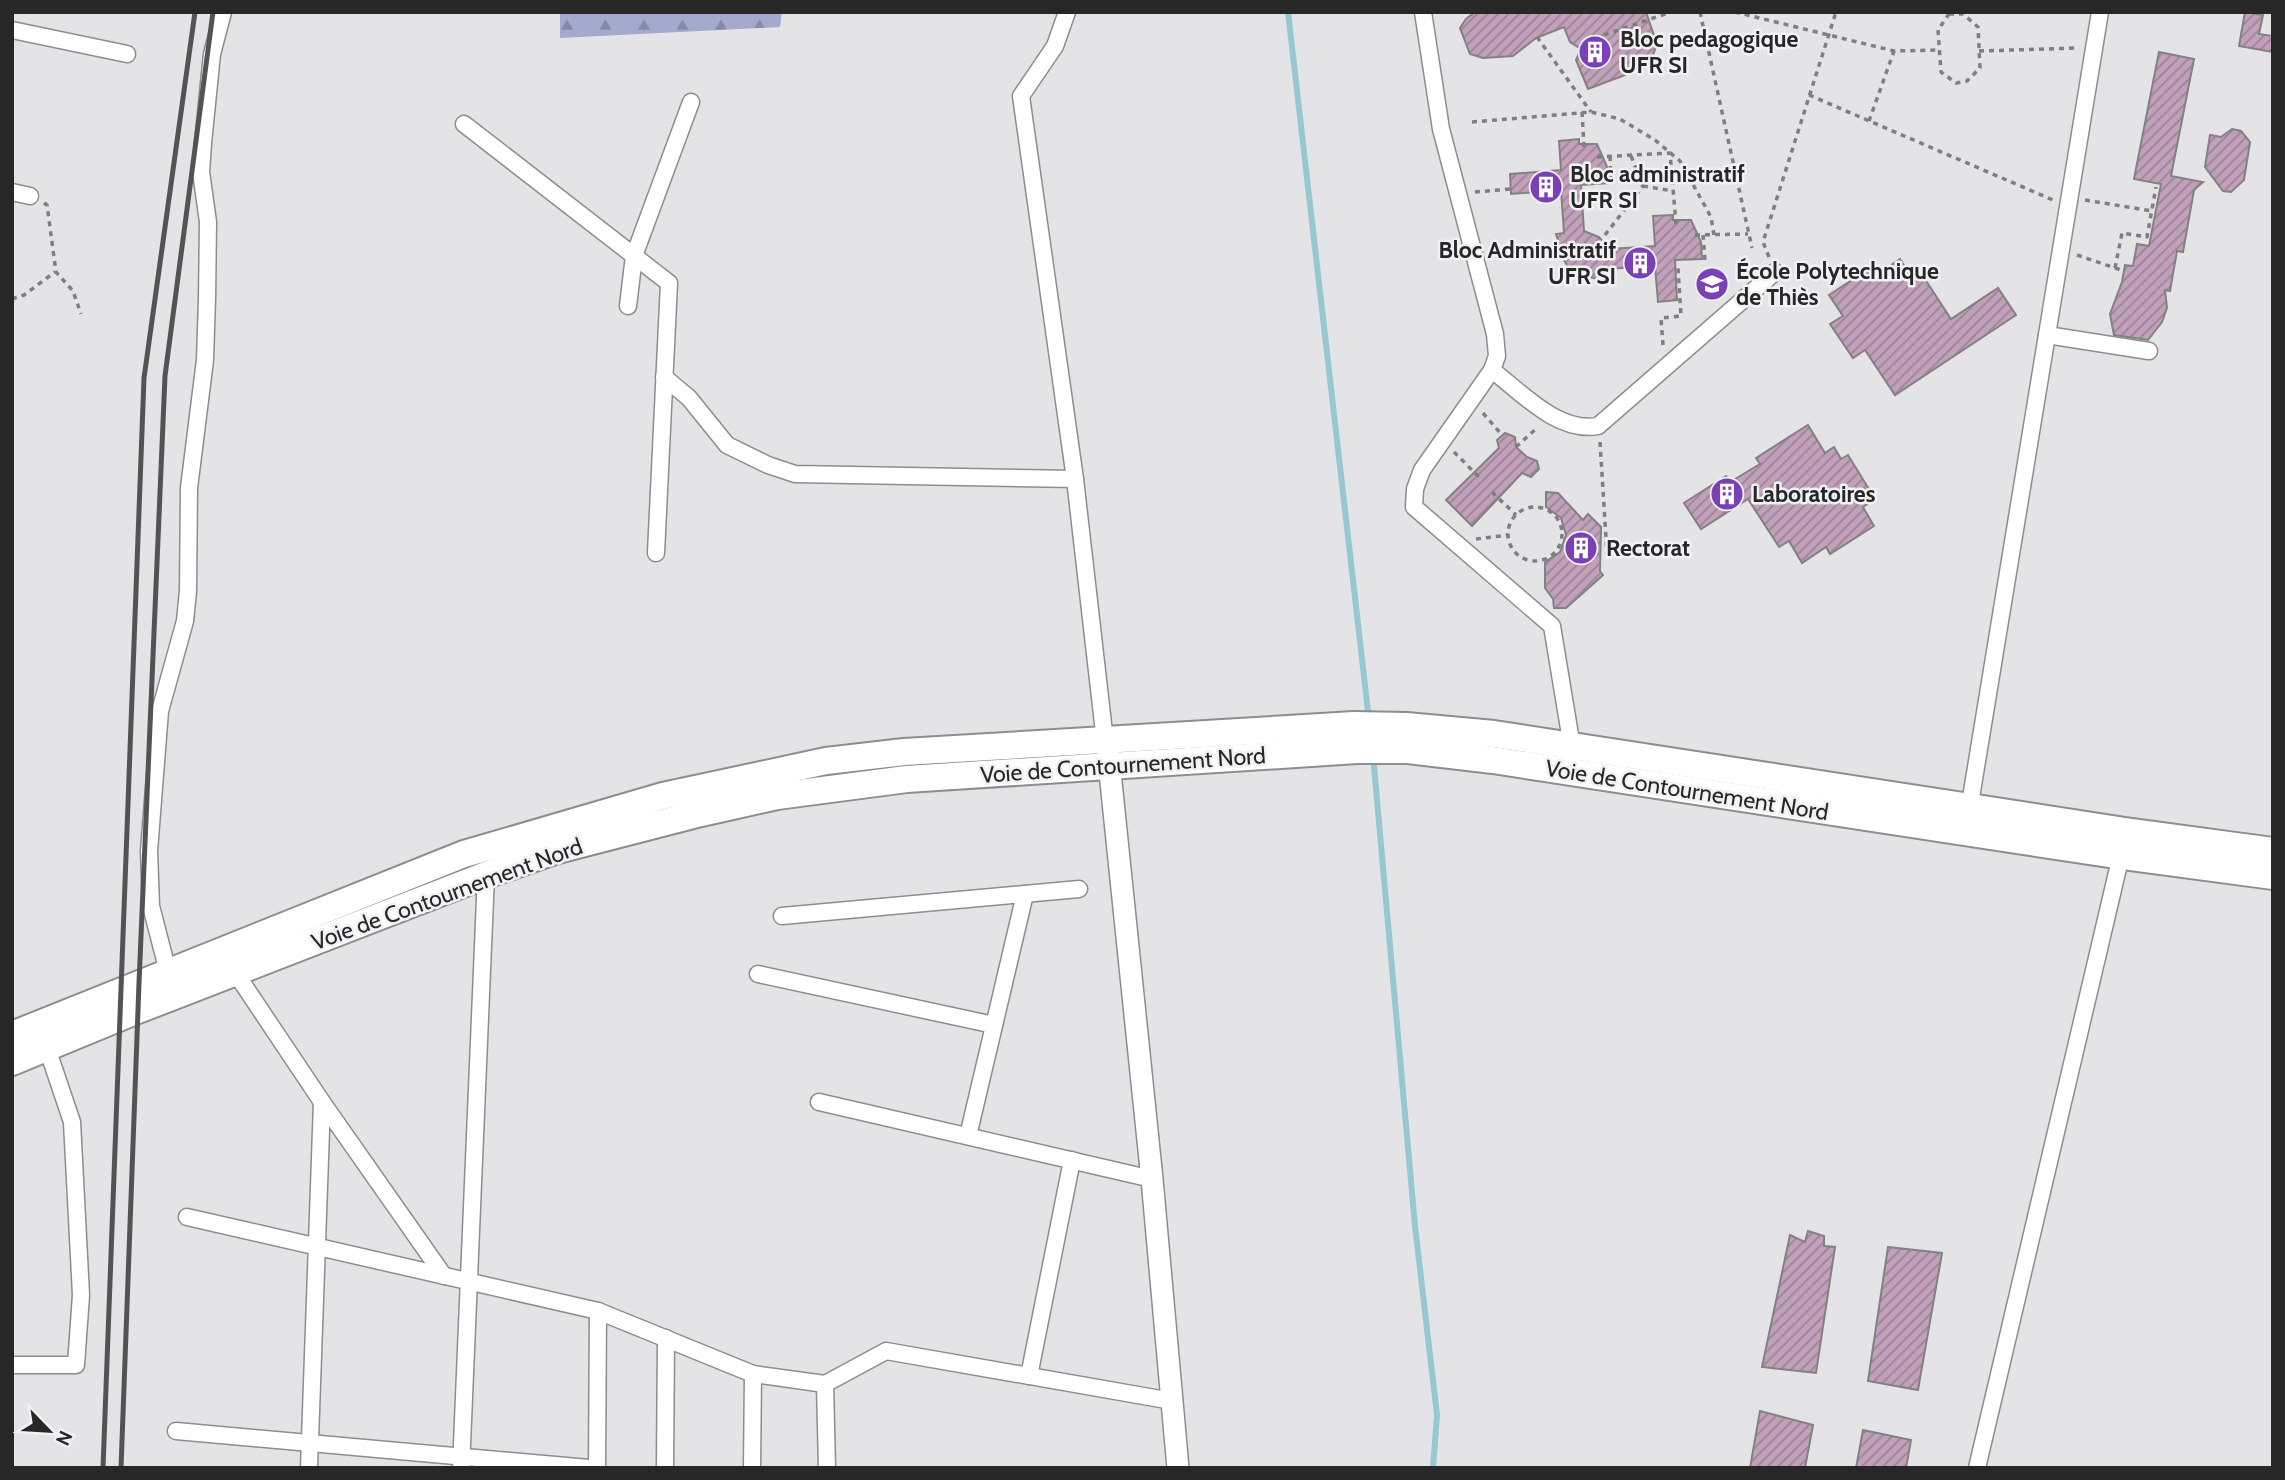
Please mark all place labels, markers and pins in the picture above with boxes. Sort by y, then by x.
place label: Bloc pedagogique UFR SI [1620,25,1798,79]
building icon: Bloc pedagogique UFR SI [1576,33,1614,71]
place label: Bloc administratif UFR SI [1570,160,1745,214]
building icon: Bloc administratif UFR SI [1527,168,1565,206]
place label: Bloc Administratif UFR SI [1438,236,1616,290]
building icon: Bloc Administratif UFR SI [1621,244,1659,282]
place label: École Polytechnique de Thiès [1736,257,1939,311]
school or university icon: École Polytechnique de Thiès [1693,265,1731,303]
building icon: Laboratoires [1708,475,1746,513]
place label: Laboratoires [1752,480,1876,508]
building icon: Rectorat [1562,529,1600,567]
place label: Rectorat [1606,534,1690,562]

